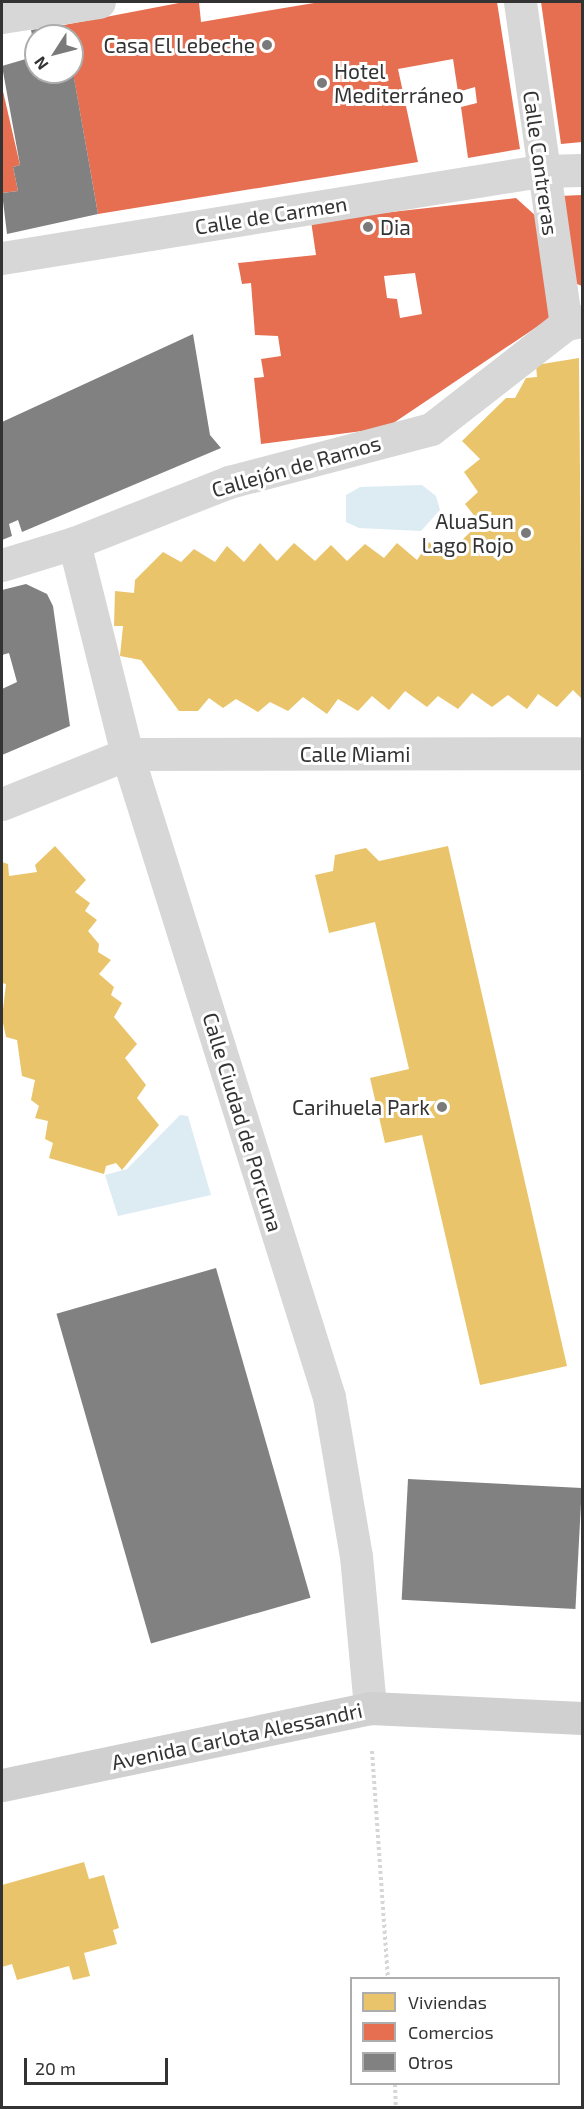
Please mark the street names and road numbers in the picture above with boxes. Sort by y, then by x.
street label: Calle Contreras [518,89,564,237]
street label: Calle de Carmen [193,191,349,239]
street label: Callejón de Ramos [209,430,383,502]
street label: Calle Miami [300,741,410,767]
street label: Calle Ciudad de Porcuna [198,1009,288,1235]
street label: Avenida Carlota Alessandri [109,1697,365,1775]

